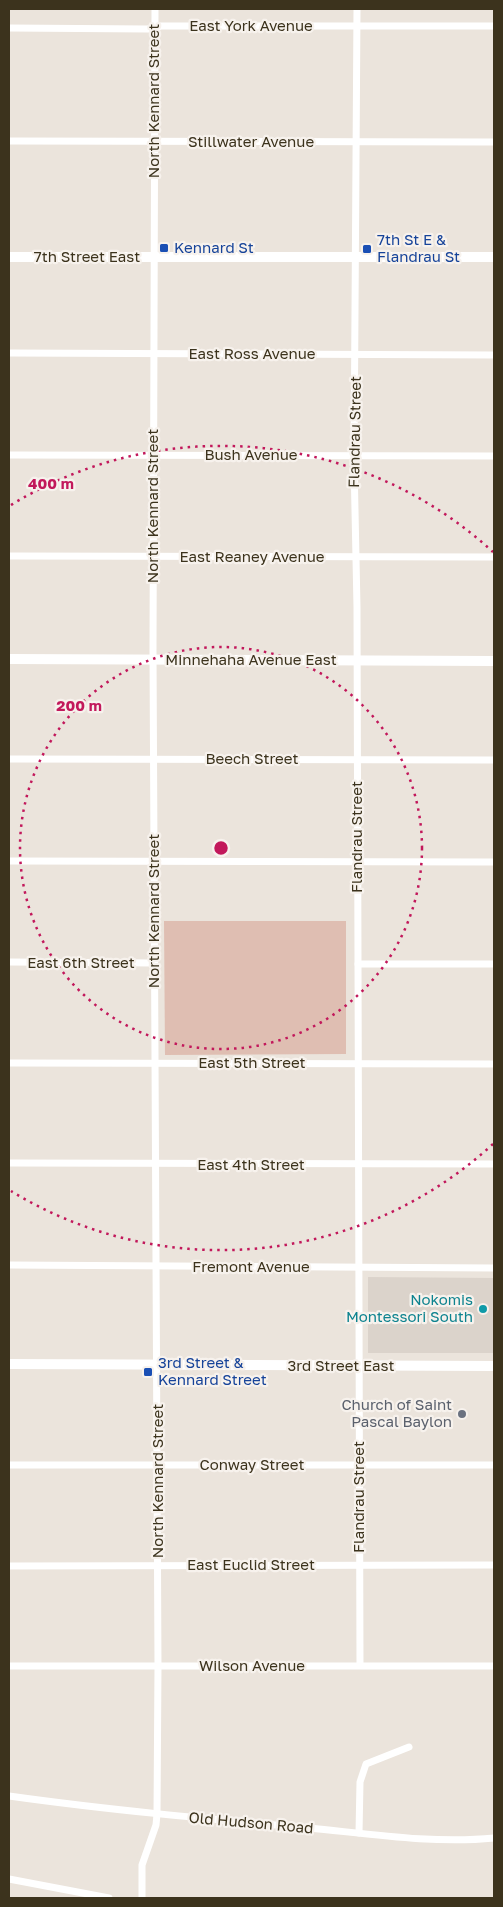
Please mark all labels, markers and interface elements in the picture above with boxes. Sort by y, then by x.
street label: East York Avenue [189,16,313,34]
street label: North Kennard Street [144,24,162,178]
street label: Stillwater Avenue [188,132,314,150]
place label: 7th St E & Flandrau St [377,230,460,265]
place label: Kennard St [174,238,254,256]
marker: Kennard St [158,242,170,254]
marker: 7th St E & Flandrau St [361,243,373,255]
street label: 7th Street East [34,247,140,265]
street label: East Ross Avenue [189,344,316,362]
street label: Flandrau Street [344,376,364,488]
street label: North Kennard Street [143,429,161,583]
street label: Bush Avenue [204,445,298,463]
text: 400 m [28,474,74,492]
street label: East Reaney Avenue [179,547,325,565]
street label: Minnehaha Avenue East [165,650,337,668]
text: 200 m [56,696,102,714]
street label: Beech Street [205,749,299,767]
street label: Flandrau Street [347,781,365,893]
street label: North Kennard Street [144,834,162,988]
centre of rings [212,839,230,857]
street label: East 6th Street [27,953,135,971]
street label: East 5th Street [198,1053,306,1071]
street label: East 4th Street [197,1155,305,1173]
street label: Fremont Avenue [192,1257,310,1275]
place label: Nokomis Montessori South [346,1290,473,1325]
marker: Nokomis Montessori South [477,1303,489,1315]
place label: 3rd Street & Kennard Street [158,1353,267,1388]
street label: 3rd Street East [287,1356,395,1374]
marker: 3rd Street & Kennard Street [142,1366,154,1378]
place label: Church of Saint Pascal Baylon [341,1395,452,1430]
street label: North Kennard Street [148,1404,166,1558]
marker: Church of Saint Pascal Baylon [456,1408,468,1420]
street label: Flandrau Street [349,1441,367,1553]
street label: Conway Street [200,1455,304,1473]
street label: East Euclid Street [187,1555,315,1573]
street label: Wilson Avenue [199,1656,305,1674]
street label: Old Hudson Road [188,1808,314,1836]

